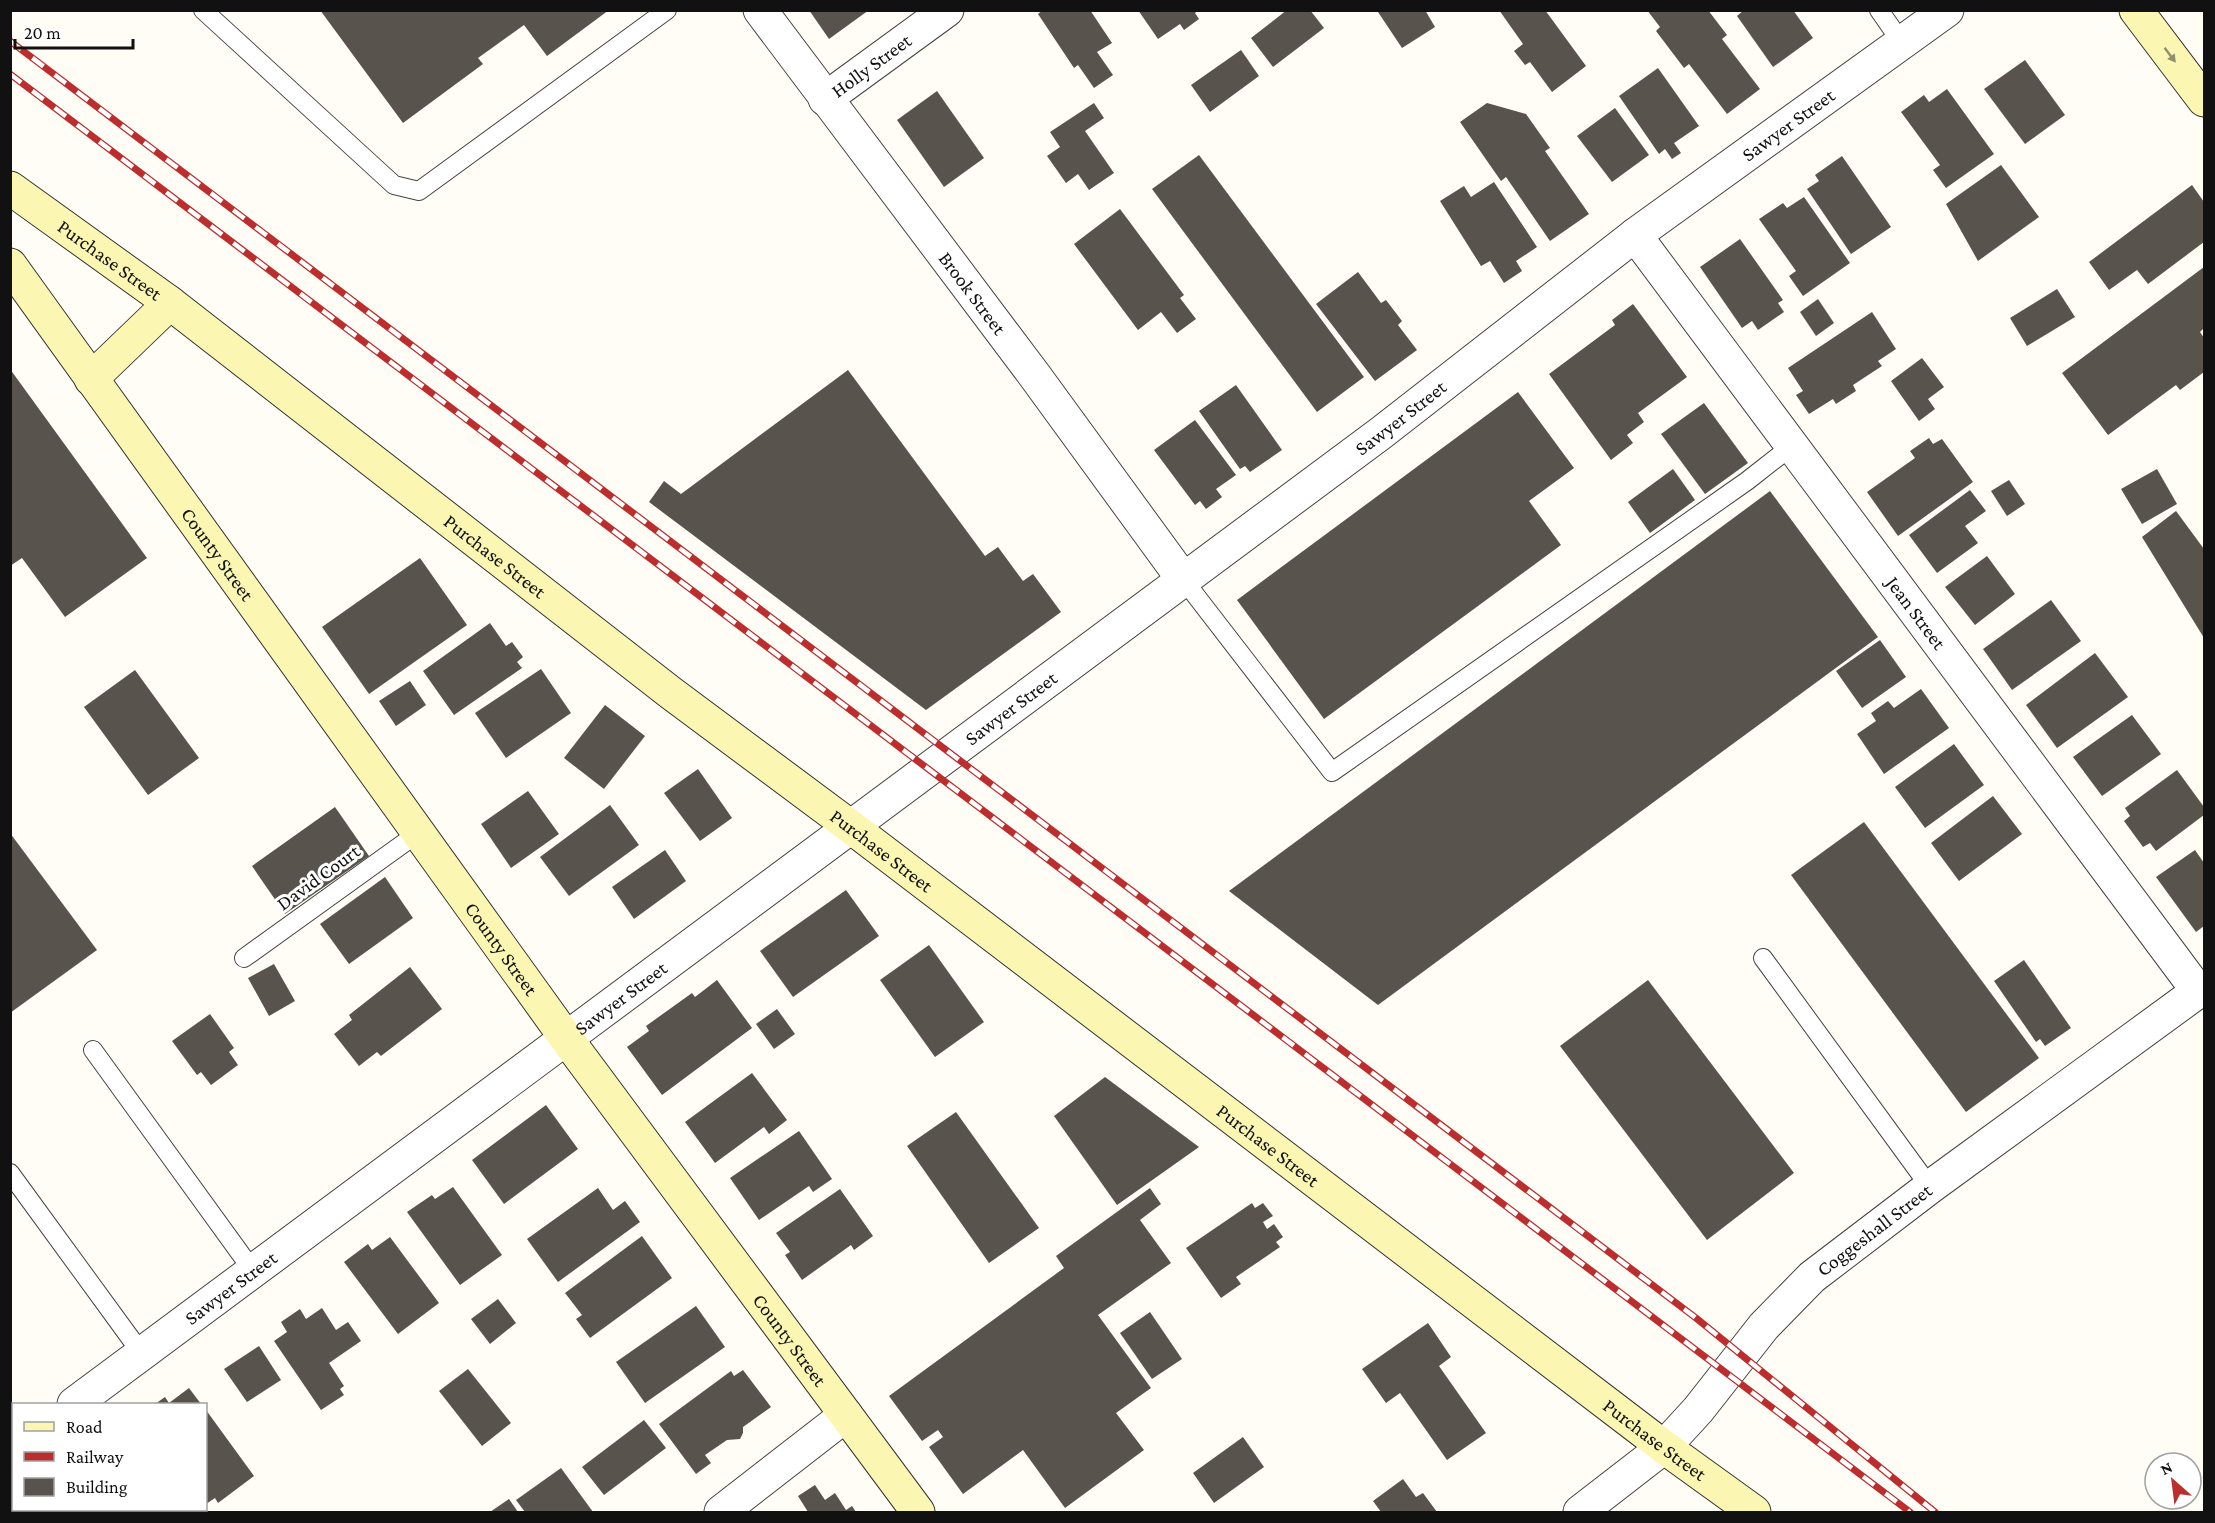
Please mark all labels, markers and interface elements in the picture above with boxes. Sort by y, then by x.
scale bar [15,12,134,50]
text: 20 m [24,23,61,43]
street label: Holly Street [827,29,916,102]
one-way arrow [2164,48,2176,63]
street label: Sawyer Street [1737,84,1839,165]
street label: Purchase Street [54,215,166,305]
street label: Brook Street [935,247,1011,339]
street label: Sawyer Street [1351,375,1451,460]
street label: County Street [177,503,259,605]
street label: Purchase Street [440,510,551,603]
street label: Jean Street [1880,570,1951,654]
street label: Sawyer Street [960,666,1061,749]
street label: Purchase Street [826,805,938,897]
street label: David Court [272,839,364,914]
street label: County Street [461,898,543,1000]
street label: Sawyer Street [570,956,671,1039]
street label: Purchase Street [1213,1099,1324,1191]
street label: Coggeshall Street [1812,1179,1936,1280]
street label: Sawyer Street [180,1246,281,1329]
street label: County Street [749,1289,832,1390]
street label: Purchase Street [1599,1394,1711,1485]
legend [12,1403,207,1511]
text: Road [66,1417,103,1437]
text: Railway [66,1447,124,1467]
north arrow [2143,1451,2203,1511]
text: N [2157,1458,2175,1478]
text: Building [66,1477,128,1497]

